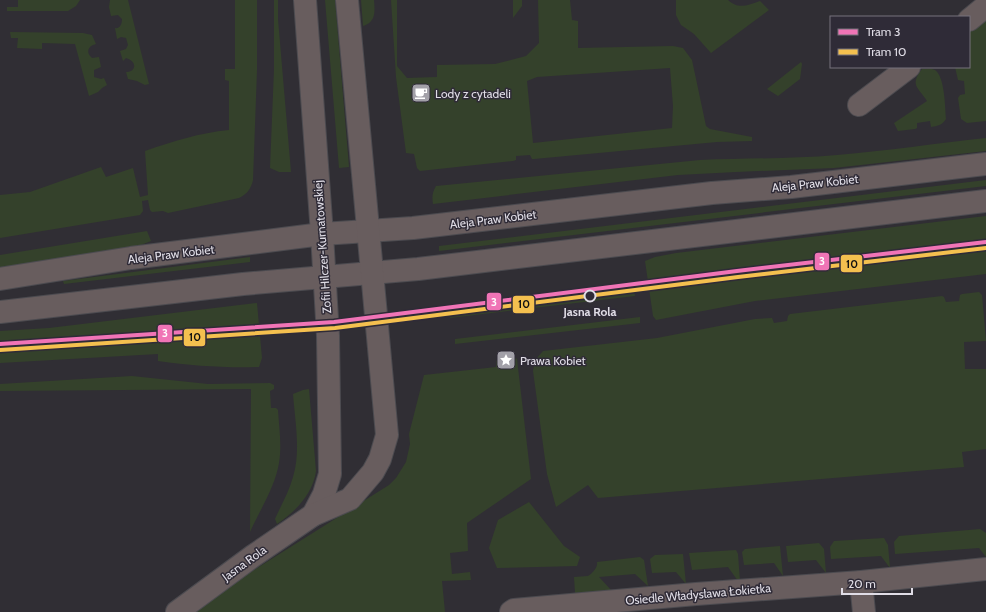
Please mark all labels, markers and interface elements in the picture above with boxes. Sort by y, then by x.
legend [830,16,970,68]
text: Tram 3 [866,24,901,39]
text: Tram 10 [866,44,906,59]
cafe icon: Lody z cytadeli [410,82,432,104]
place label: Lody z cytadeli [435,86,511,101]
street label: Aleja Praw Kobiet [771,171,859,195]
street label: Zofii Hilczer-Kurnatowskiej [310,180,334,314]
street label: Aleja Praw Kobiet [449,206,537,232]
street label: Aleja Praw Kobiet [127,241,215,267]
line badge: 3 [814,252,830,271]
text: 3 [819,254,825,268]
line badge: 10 [840,254,863,273]
text: 10 [846,257,858,271]
marker: Jasna Rola [583,289,597,303]
line badge: 3 [486,292,502,311]
text: 3 [491,295,497,309]
line badge: 10 [512,295,535,314]
text: 10 [518,297,530,311]
place label: Jasna Rola [563,304,616,319]
line badge: 3 [157,324,173,343]
text: 3 [162,326,168,340]
line badge: 10 [183,328,206,347]
text: 10 [189,330,201,344]
place icon: Prawa Kobiet [495,349,517,371]
place label: Prawa Kobiet [520,353,586,368]
street label: Jasna Rola [218,542,269,585]
scale bar [842,570,912,596]
text: 20 m [848,576,876,591]
street label: Osiedle Władysława Łokietka [625,580,772,608]

